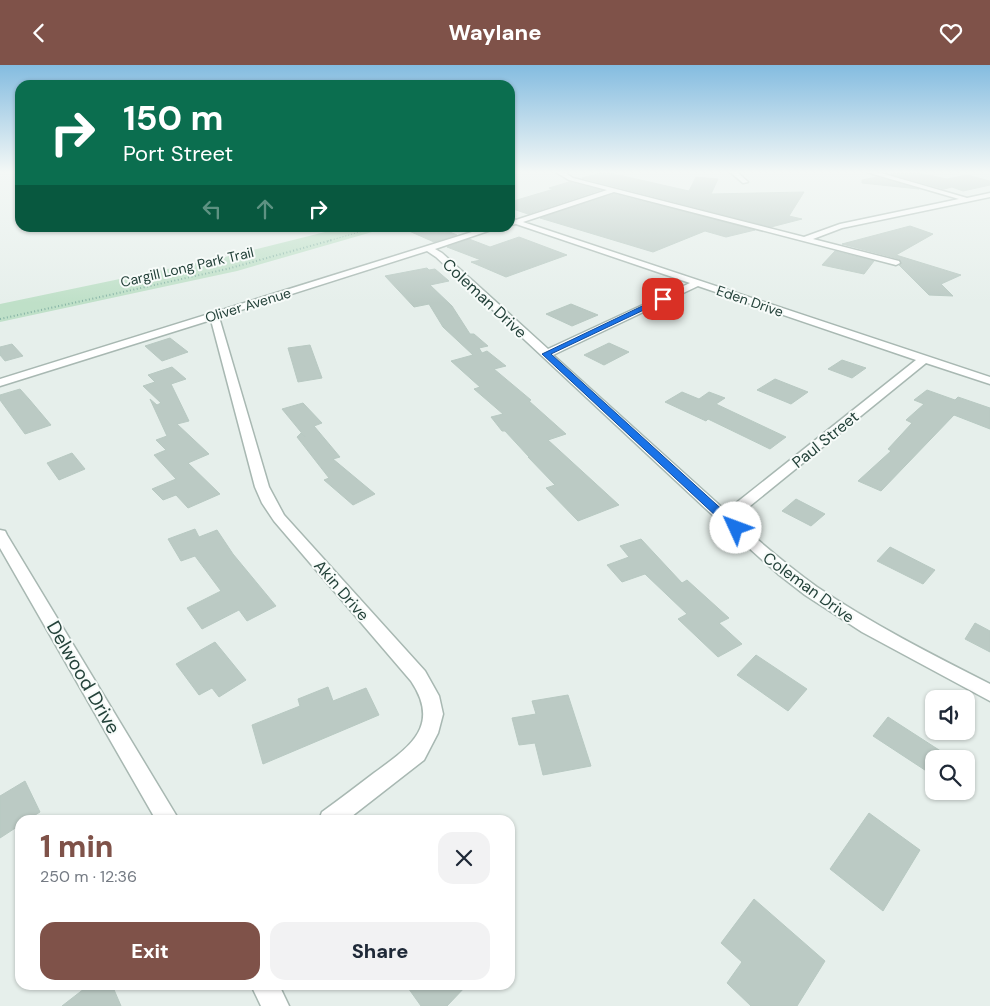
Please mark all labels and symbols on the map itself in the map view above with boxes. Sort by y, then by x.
street label: Cargill Long Park Trail [118,243,256,291]
street label: Coleman Drive [438,254,531,343]
pin [642,278,684,320]
street label: Eden Drive [714,281,786,321]
street label: Oliver Avenue [203,283,293,327]
street label: Paul Street [788,406,863,473]
position arrow [709,501,761,553]
street label: Coleman Drive [759,547,859,628]
street label: Akin Drive [309,556,374,625]
street label: Delwood Drive [41,616,126,738]

